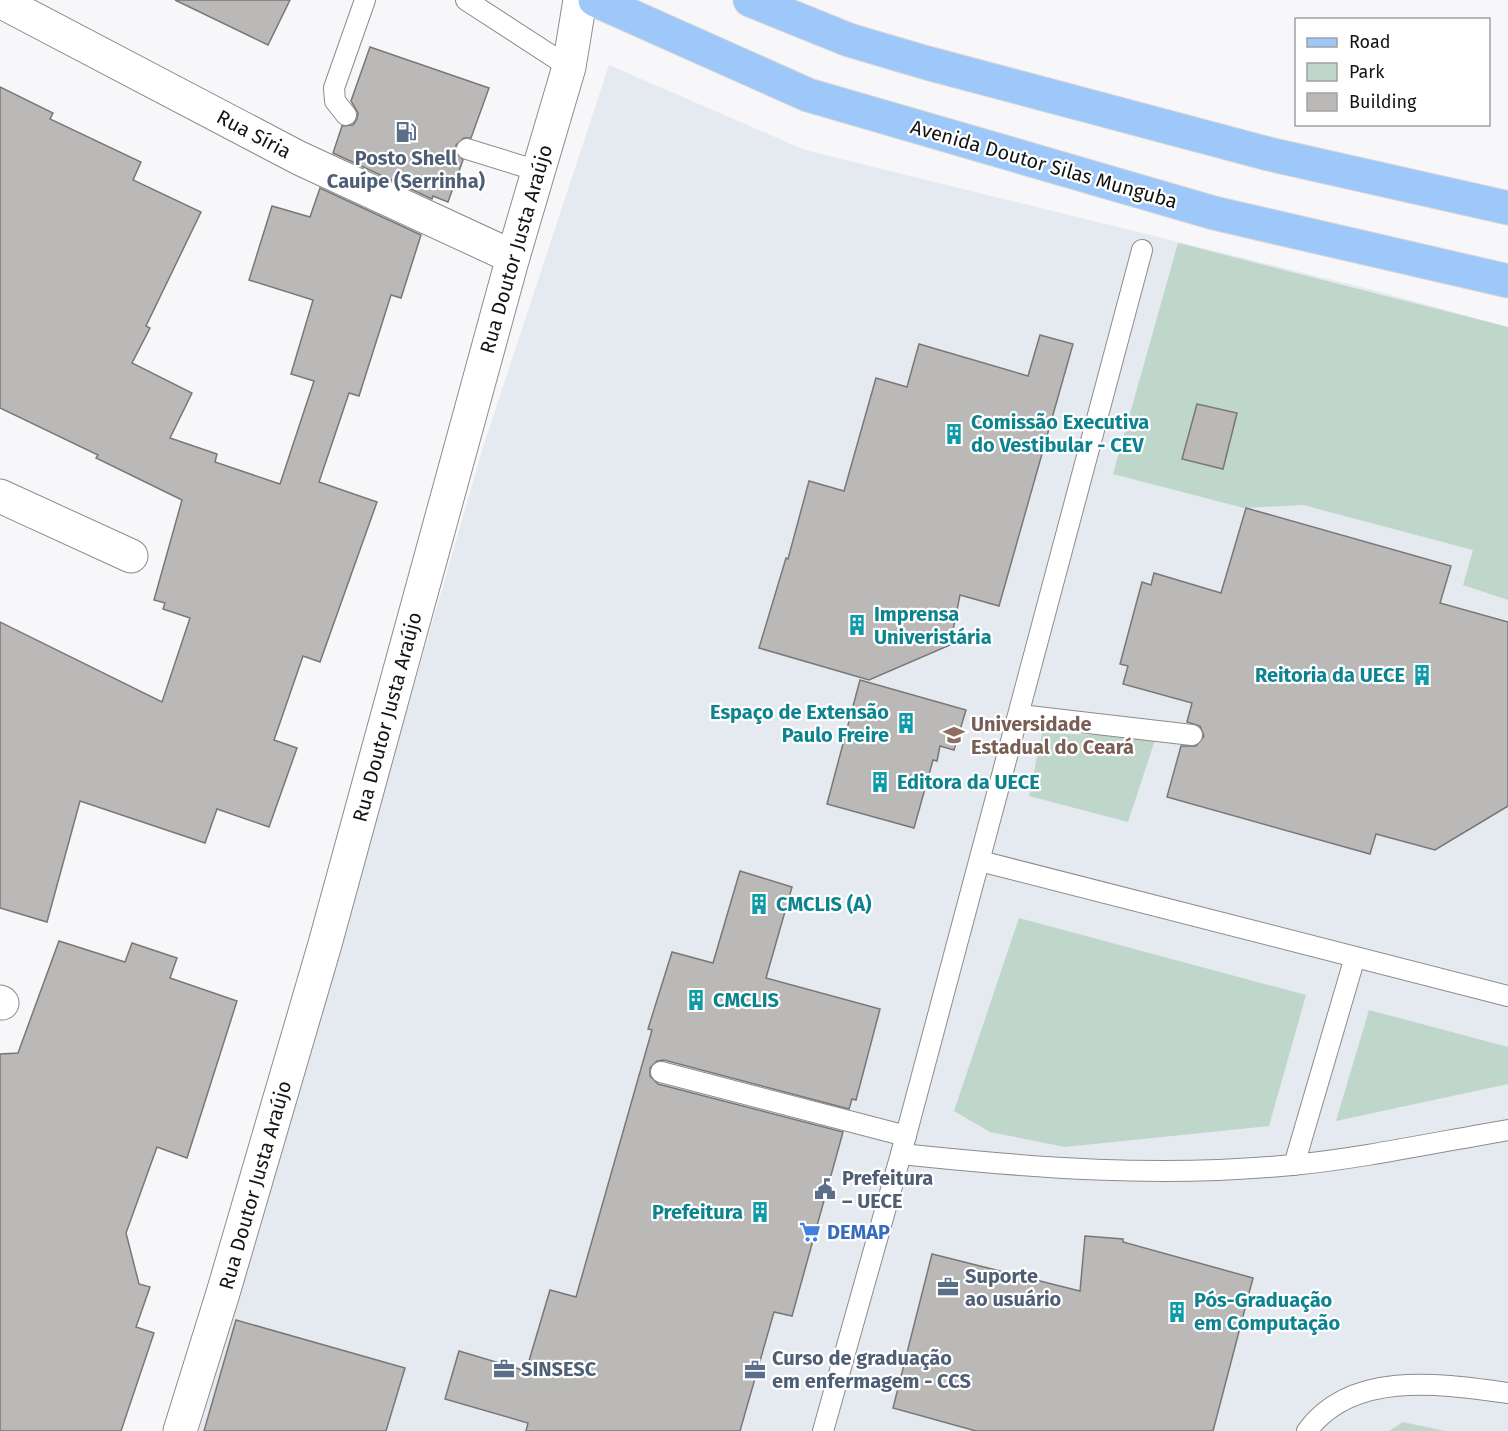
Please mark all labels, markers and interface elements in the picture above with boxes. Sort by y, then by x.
legend [1295,18,1490,126]
text: Road [1349,31,1391,53]
text: Park [1349,61,1385,83]
text: Building [1349,91,1417,113]
street label: Rua Síria [213,104,295,164]
street label: Avenida Doutor Silas Munguba [908,114,1180,214]
fuel station icon: Posto Shell Cauípe (Serrinha) [394,120,418,144]
street label: Rua Doutor Justa Araújo [475,142,557,356]
place label: Posto Shell Cauípe (Serrinha) [327,146,486,193]
place label: Comissão Executiva do Vestibular - CEV [971,410,1149,457]
building icon: Comissão Executiva do Vestibular - CEV [942,422,966,446]
place label: Imprensa Univeristária [874,602,992,649]
street label: Rua Doutor Justa Araújo [347,609,427,825]
building icon: Imprensa Univeristária [845,613,869,637]
place label: Reitoria da UECE [1255,663,1405,687]
building icon: Reitoria da UECE [1410,663,1434,687]
place label: Espaço de Extensão Paulo Freire [710,700,889,747]
building icon: Espaço de Extensão Paulo Freire [894,711,918,735]
place label: Universidade Estadual do Ceará [971,712,1134,759]
school or university icon: Universidade Estadual do Ceará [942,723,966,747]
building icon: Editora da UECE [868,770,892,794]
place label: Editora da UECE [897,770,1040,794]
building icon: CMCLIS (A) [747,892,771,916]
place label: CMCLIS (A) [776,892,872,916]
building icon: CMCLIS [684,988,708,1012]
place label: CMCLIS [713,988,779,1012]
street label: Rua Doutor Justa Araújo [214,1078,296,1292]
place label: Prefeitura – UECE [842,1166,933,1213]
public building icon: Prefeitura – UECE [813,1177,837,1201]
place label: Prefeitura [652,1200,743,1224]
building icon: Prefeitura [748,1200,772,1224]
supermarket icon: DEMAP [798,1220,822,1244]
place label: DEMAP [827,1220,890,1244]
place label: Suporte ao usuário [965,1264,1062,1311]
office icon: Suporte ao usuário [936,1275,960,1299]
place label: Pós-Graduação em Computação [1194,1288,1341,1335]
building icon: Pós-Graduação em Computação [1165,1300,1189,1324]
place label: Curso de graduação em enfermagem - CCS [772,1346,971,1393]
office icon: SINSESC [492,1357,516,1381]
place label: SINSESC [521,1357,597,1381]
office icon: Curso de graduação em enfermagem - CCS [743,1358,767,1382]

